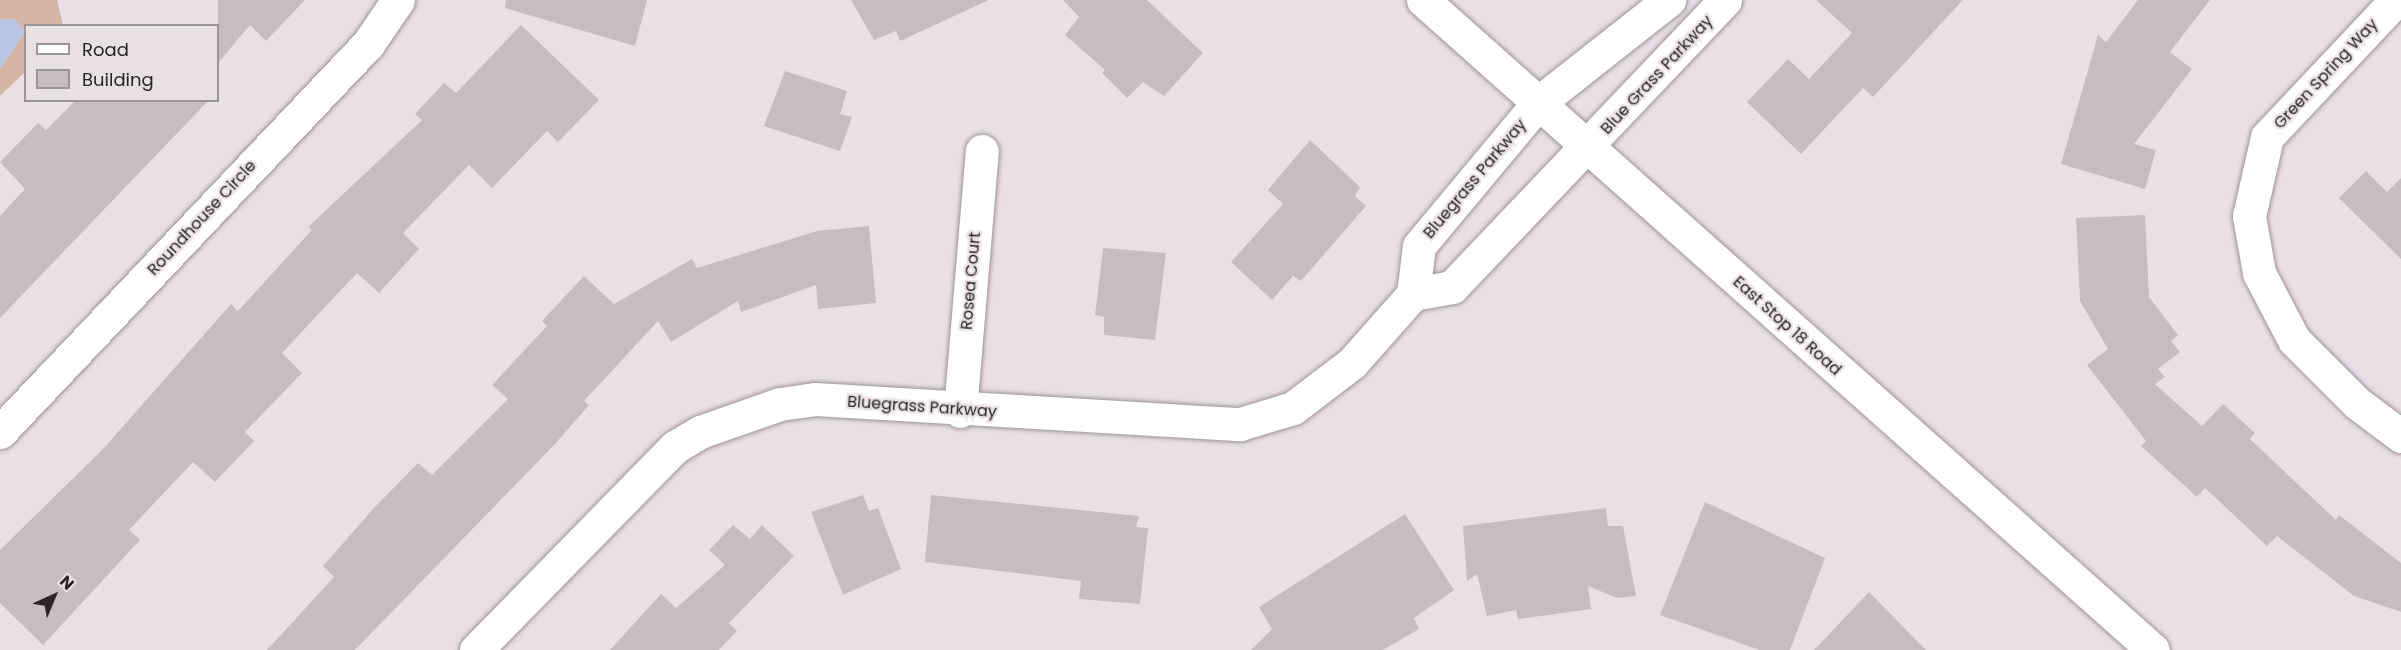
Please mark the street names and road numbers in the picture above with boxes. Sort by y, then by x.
street label: Blue Grass Parkway [1597,12,1717,138]
street label: Green Spring Way [2270,15,2382,133]
street label: Bluegrass Parkway [1420,115,1530,243]
street label: Roundhouse Circle [144,156,260,280]
street label: Rosea Court [957,231,985,331]
street label: East Stop 18 Road [1729,272,1845,380]
street label: Bluegrass Parkway [847,392,997,422]

